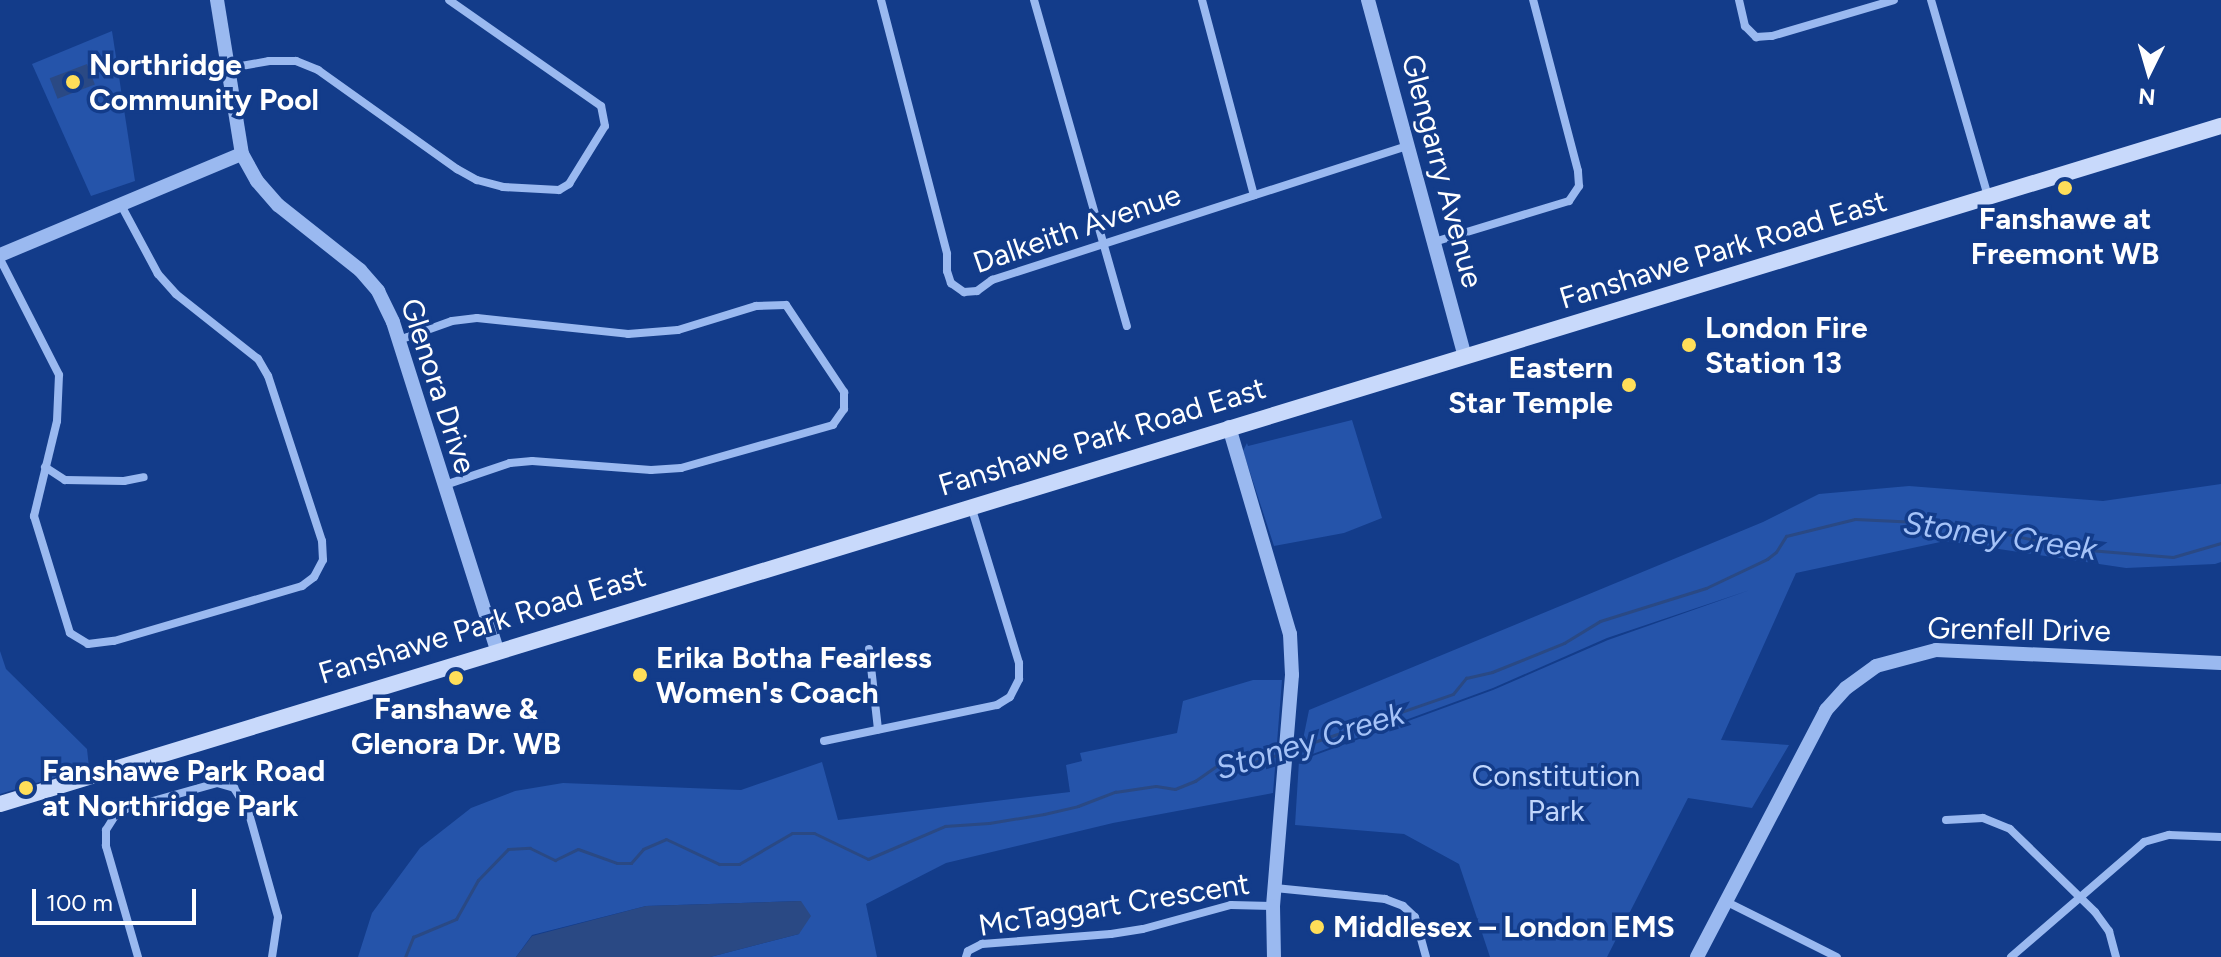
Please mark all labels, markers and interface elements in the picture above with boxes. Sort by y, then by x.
north arrow [2109,32,2189,112]
place label: Northridge Community Pool [89,47,319,118]
street label: Glengarry Avenue [1394,50,1490,292]
marker: Northridge Community Pool [64,73,82,91]
text: N [2137,82,2157,111]
street label: Dalkeith Avenue [969,177,1185,281]
marker: Fanshawe at Freemont WB [2056,179,2074,197]
street label: Fanshawe Park Road East [1555,183,1891,317]
place label: Fanshawe at Freemont WB [1971,201,2159,272]
street label: Glenora Drive [393,294,483,478]
place label: London Fire Station 13 [1705,310,1868,380]
marker: London Fire Station 13 [1680,336,1698,354]
place label: Eastern Star Temple [1448,350,1613,420]
street label: Fanshawe Park Road East [934,370,1270,504]
marker: Eastern Star Temple [1620,376,1638,394]
water label: Stoney Creek [1901,503,2099,569]
street label: Fanshawe Park Road East [314,558,650,692]
street label: Grenfell Drive [1927,610,2111,650]
place label: Erika Botha Fearless Women's Coach [656,640,932,710]
marker: Erika Botha Fearless Women's Coach [631,666,649,684]
marker: Fanshawe & Glenora Dr. WB [447,669,465,687]
place label: Fanshawe & Glenora Dr. WB [351,691,561,762]
water label: Stoney Creek [1211,694,1409,788]
place label: Fanshawe Park Road at Northridge Park [42,753,325,824]
park label: Constitution Park [1472,758,1640,828]
marker: Fanshawe Park Road at Northridge Park [17,779,35,797]
street label: McTaggart Crescent [976,866,1252,944]
scale bar [36,873,200,923]
text: 100 m [46,888,113,917]
place label: Middlesex – London EMS [1333,909,1675,945]
marker: Middlesex – London EMS [1308,918,1326,936]

